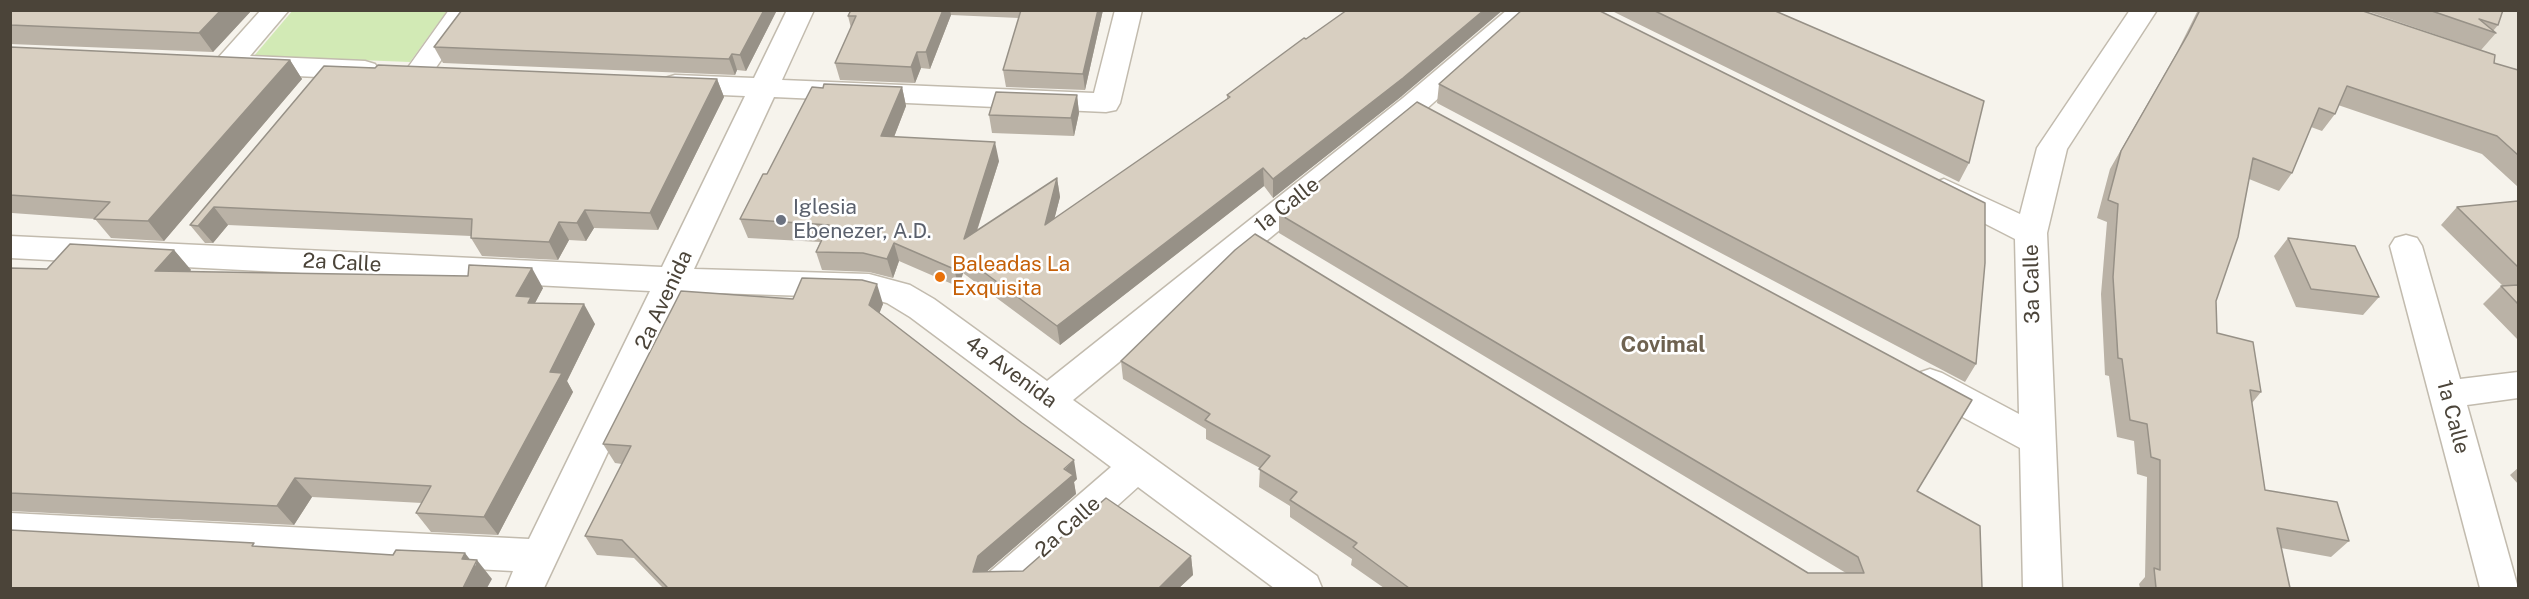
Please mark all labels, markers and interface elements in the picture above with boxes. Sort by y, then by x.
street label: 1a Calle [1250,172,1324,238]
place label: Iglesia Ebenezer, A.D. [793,195,931,245]
marker: Iglesia Ebenezer, A.D. [774,213,788,227]
street label: 3a Calle [2019,244,2045,324]
street label: 2a Avenida [630,246,698,354]
street label: 2a Calle [302,248,382,278]
place label: Baleadas La Exquisita [952,252,1070,302]
marker: Baleadas La Exquisita [933,270,947,284]
street label: 4a Avenida [960,330,1062,414]
district label: Covimal [1621,332,1705,358]
street label: 1a Calle [2431,378,2475,456]
street label: 2a Calle [1030,491,1106,563]

